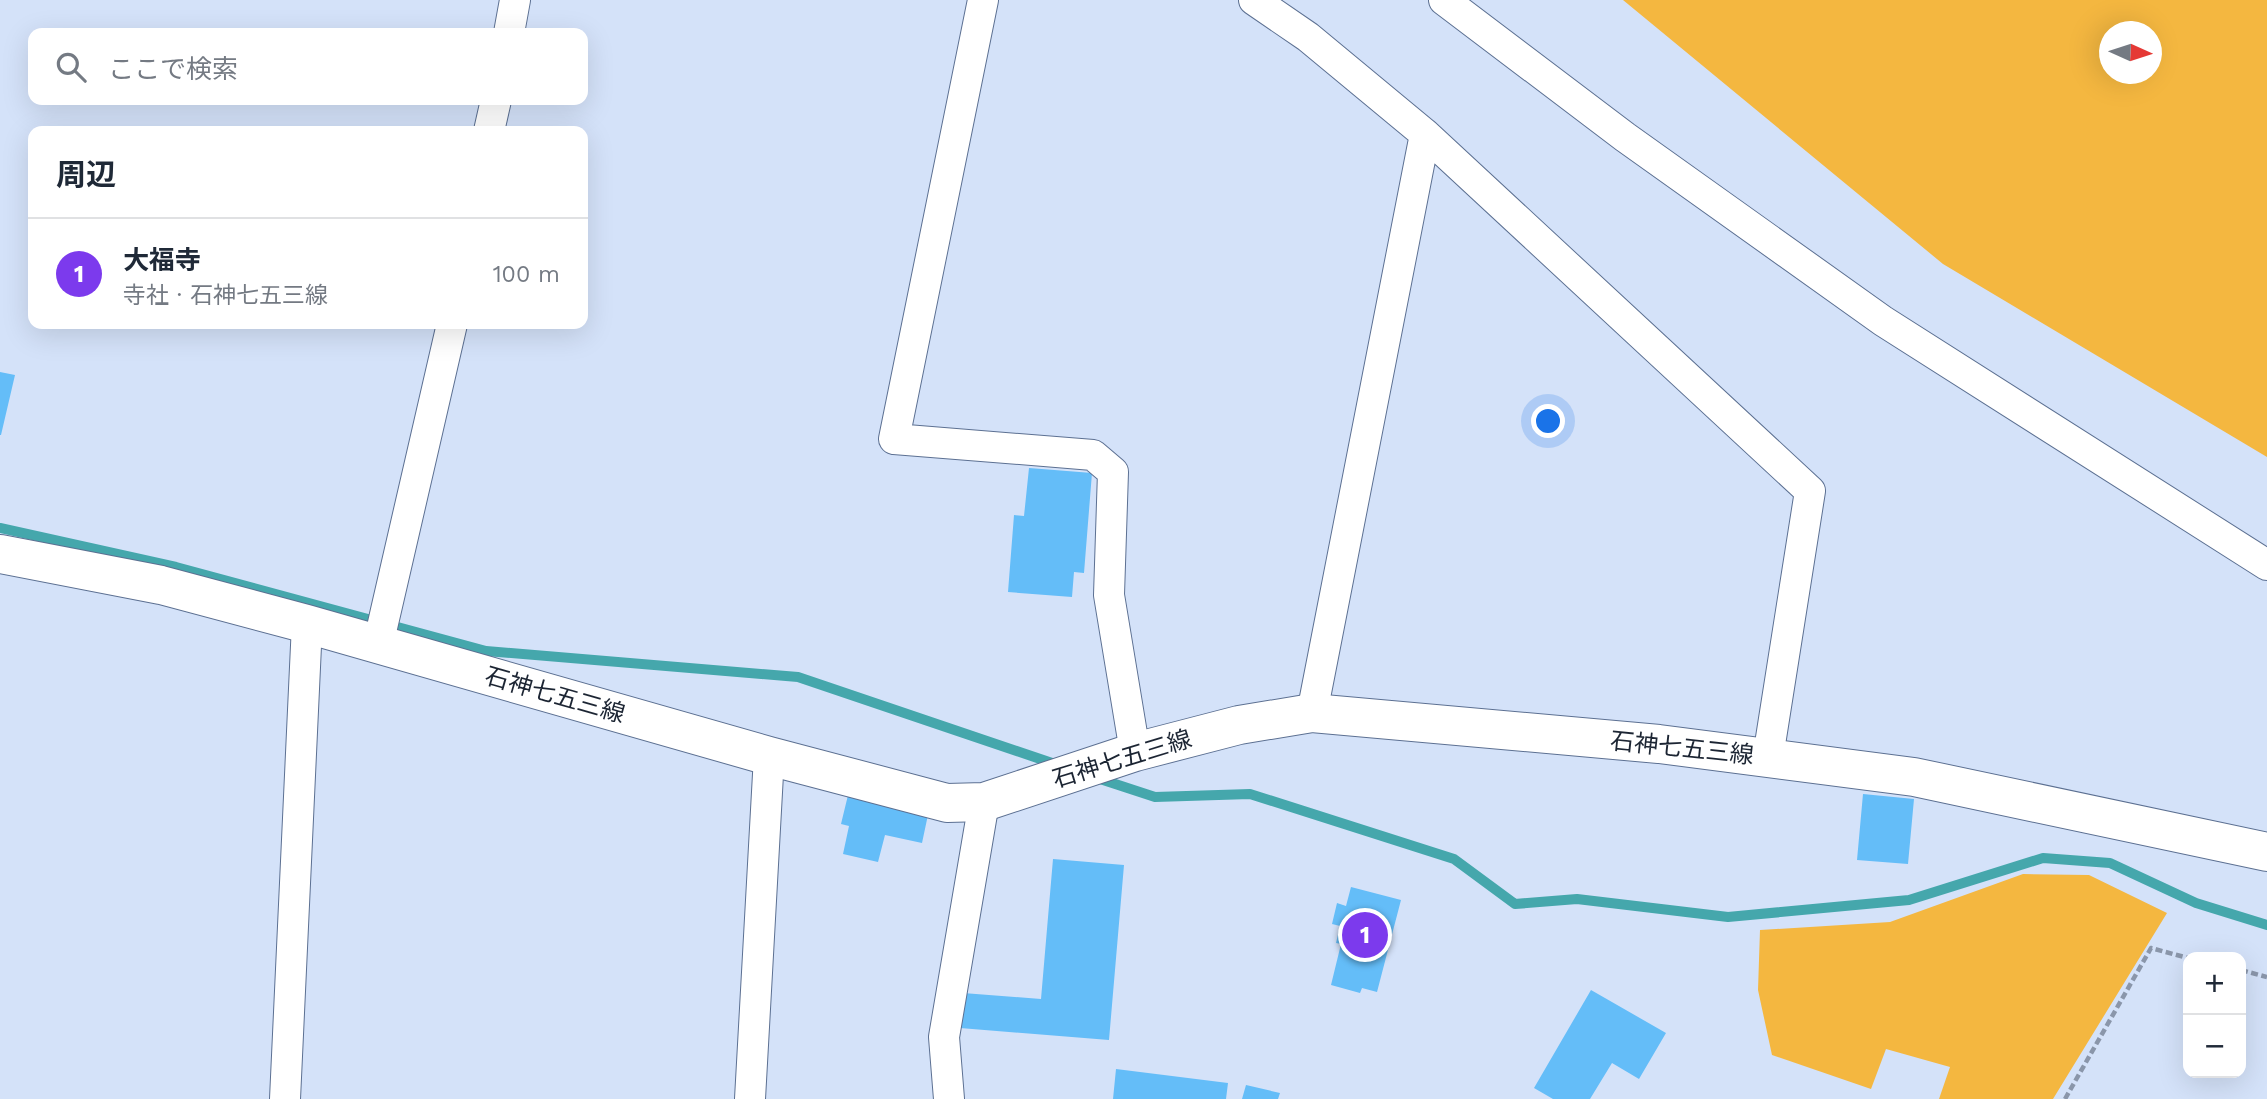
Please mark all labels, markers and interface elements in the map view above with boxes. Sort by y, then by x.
north arrow [2099,21,2162,84]
search box [28,28,588,105]
icon: search [52,48,90,86]
text: ここで検索 [108,54,238,84]
text: 周辺 [56,157,116,192]
text: 大福寺 [123,245,201,275]
text: 1 [74,261,84,288]
text: 100 m [493,261,560,288]
text: 寺社 · 石神七五三線 [123,282,328,309]
your location [1531,404,1565,438]
street label: 石神七五三線 [482,662,628,728]
street label: 石神七五三線 [1049,725,1195,793]
street label: 石神七五三線 [1609,727,1755,769]
pin: 1 [1342,909,1388,961]
map controls [2183,952,2246,1078]
button: + [2183,952,2246,1015]
button: − [2183,1015,2246,1078]

